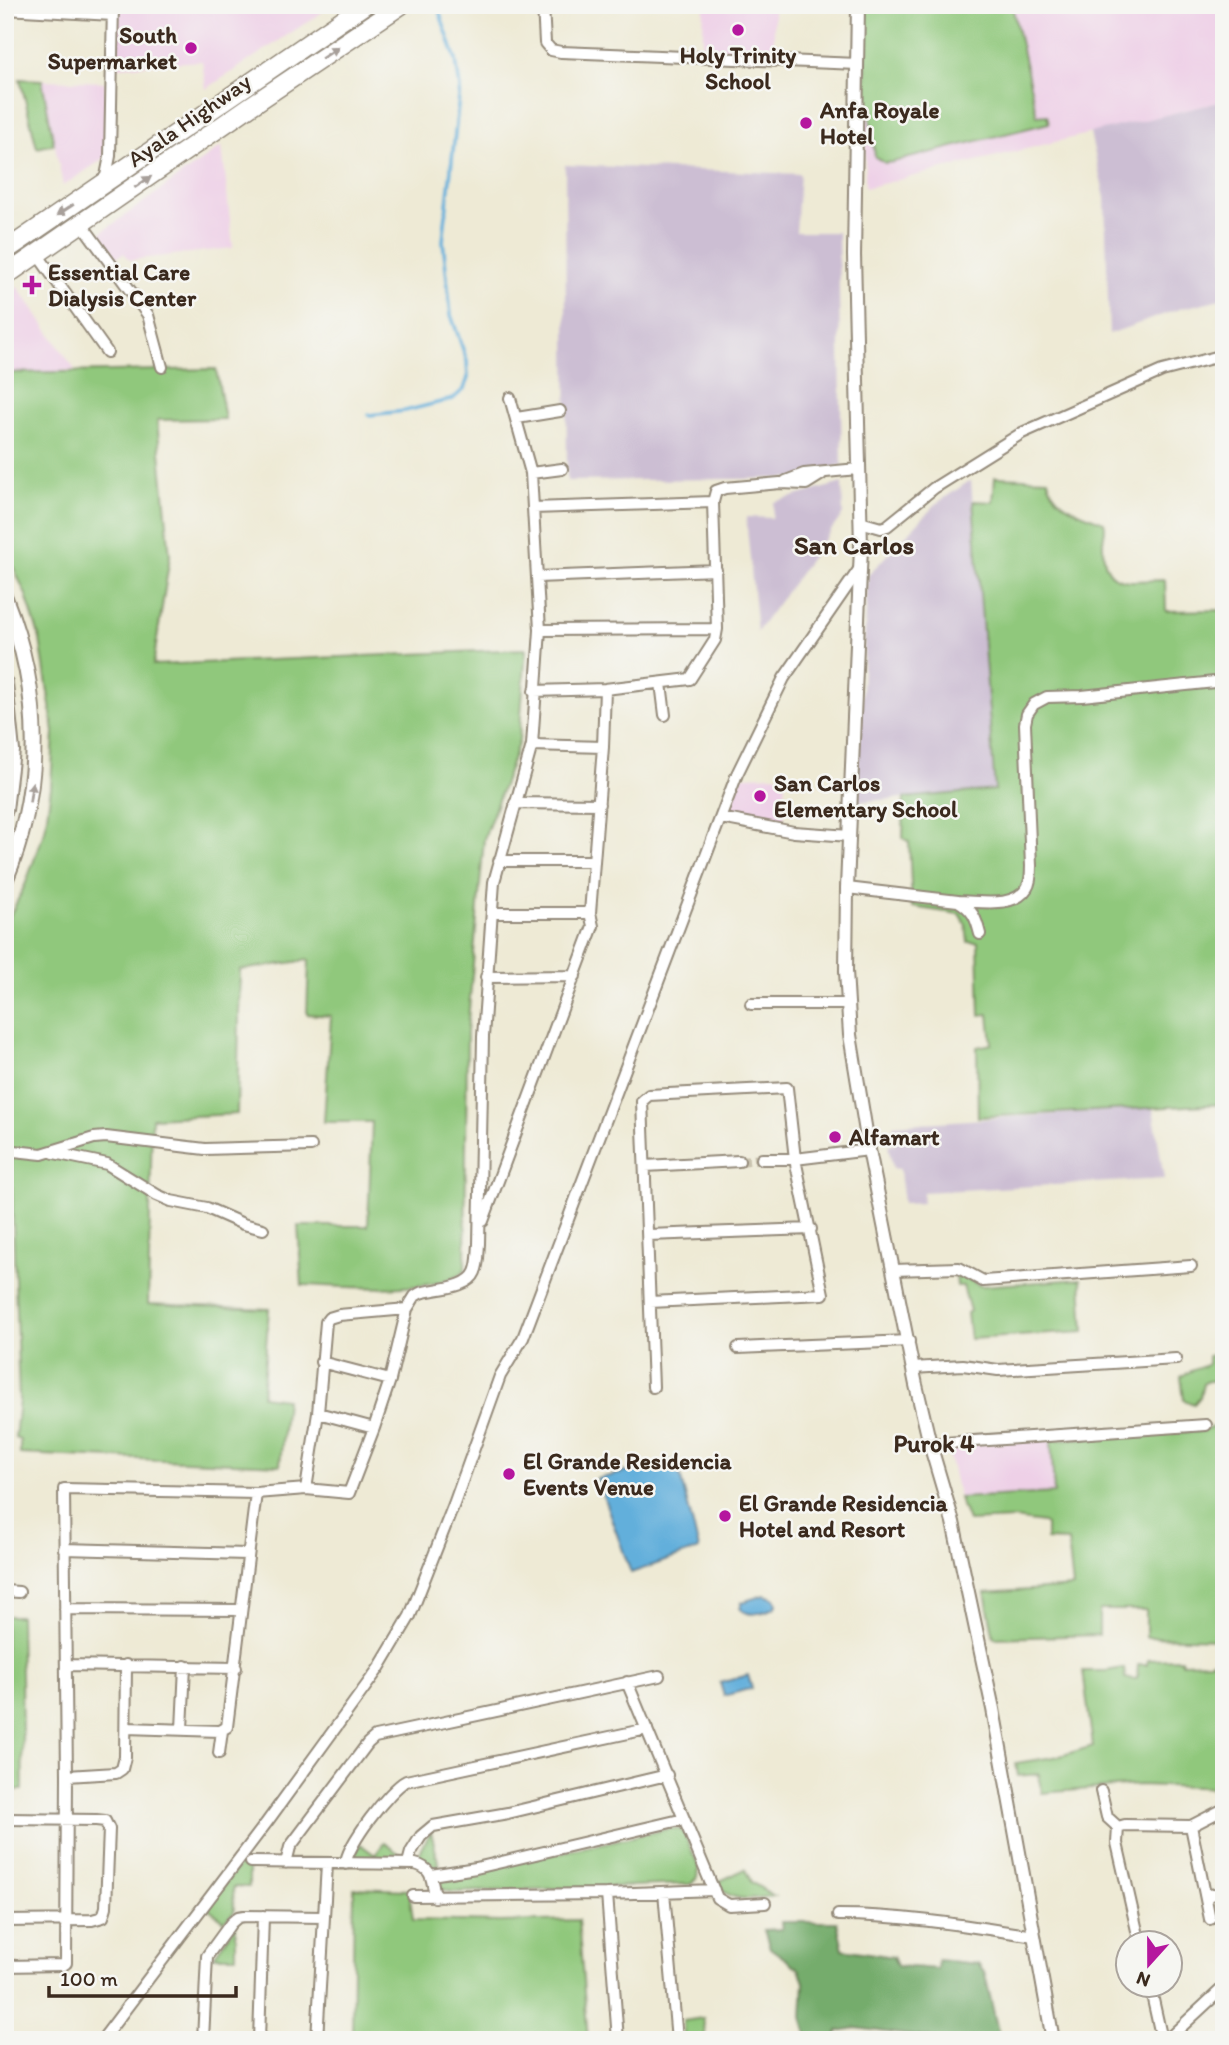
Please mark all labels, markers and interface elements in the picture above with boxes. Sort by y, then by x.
place label: South Supermarket [48,21,177,75]
marker: Holy Trinity School [730,22,746,38]
marker: South Supermarket [183,40,199,56]
place label: Holy Trinity School [680,41,796,95]
one-way arrow [320,46,340,59]
street label: Ayala Highway [122,67,256,173]
place label: Anfa Royale Hotel [819,96,939,150]
marker: Anfa Royale Hotel [798,115,814,131]
one-way arrow [133,176,152,189]
one-way arrow [56,203,75,216]
place label: Essential Care Dialysis Center [48,258,197,312]
marker: Essential Care Dialysis Center [22,275,42,295]
district label: San Carlos [794,529,914,561]
place label: San Carlos Elementary School [774,769,958,823]
one-way arrow [25,781,36,803]
marker: San Carlos Elementary School [752,788,768,804]
place label: Alfamart [848,1123,940,1151]
marker: Alfamart [827,1129,843,1145]
district label: Purok 4 [894,1429,975,1458]
place label: El Grande Residencia Events Venue [523,1447,733,1501]
marker: El Grande Residencia Events Venue [501,1466,517,1482]
place label: El Grande Residencia Hotel and Resort [739,1489,949,1543]
marker: El Grande Residencia Hotel and Resort [717,1508,733,1524]
north arrow [1114,1930,1184,2000]
scale bar [49,1954,236,1998]
text: 100 m [60,1966,118,1991]
text: N [1133,1966,1153,1992]

